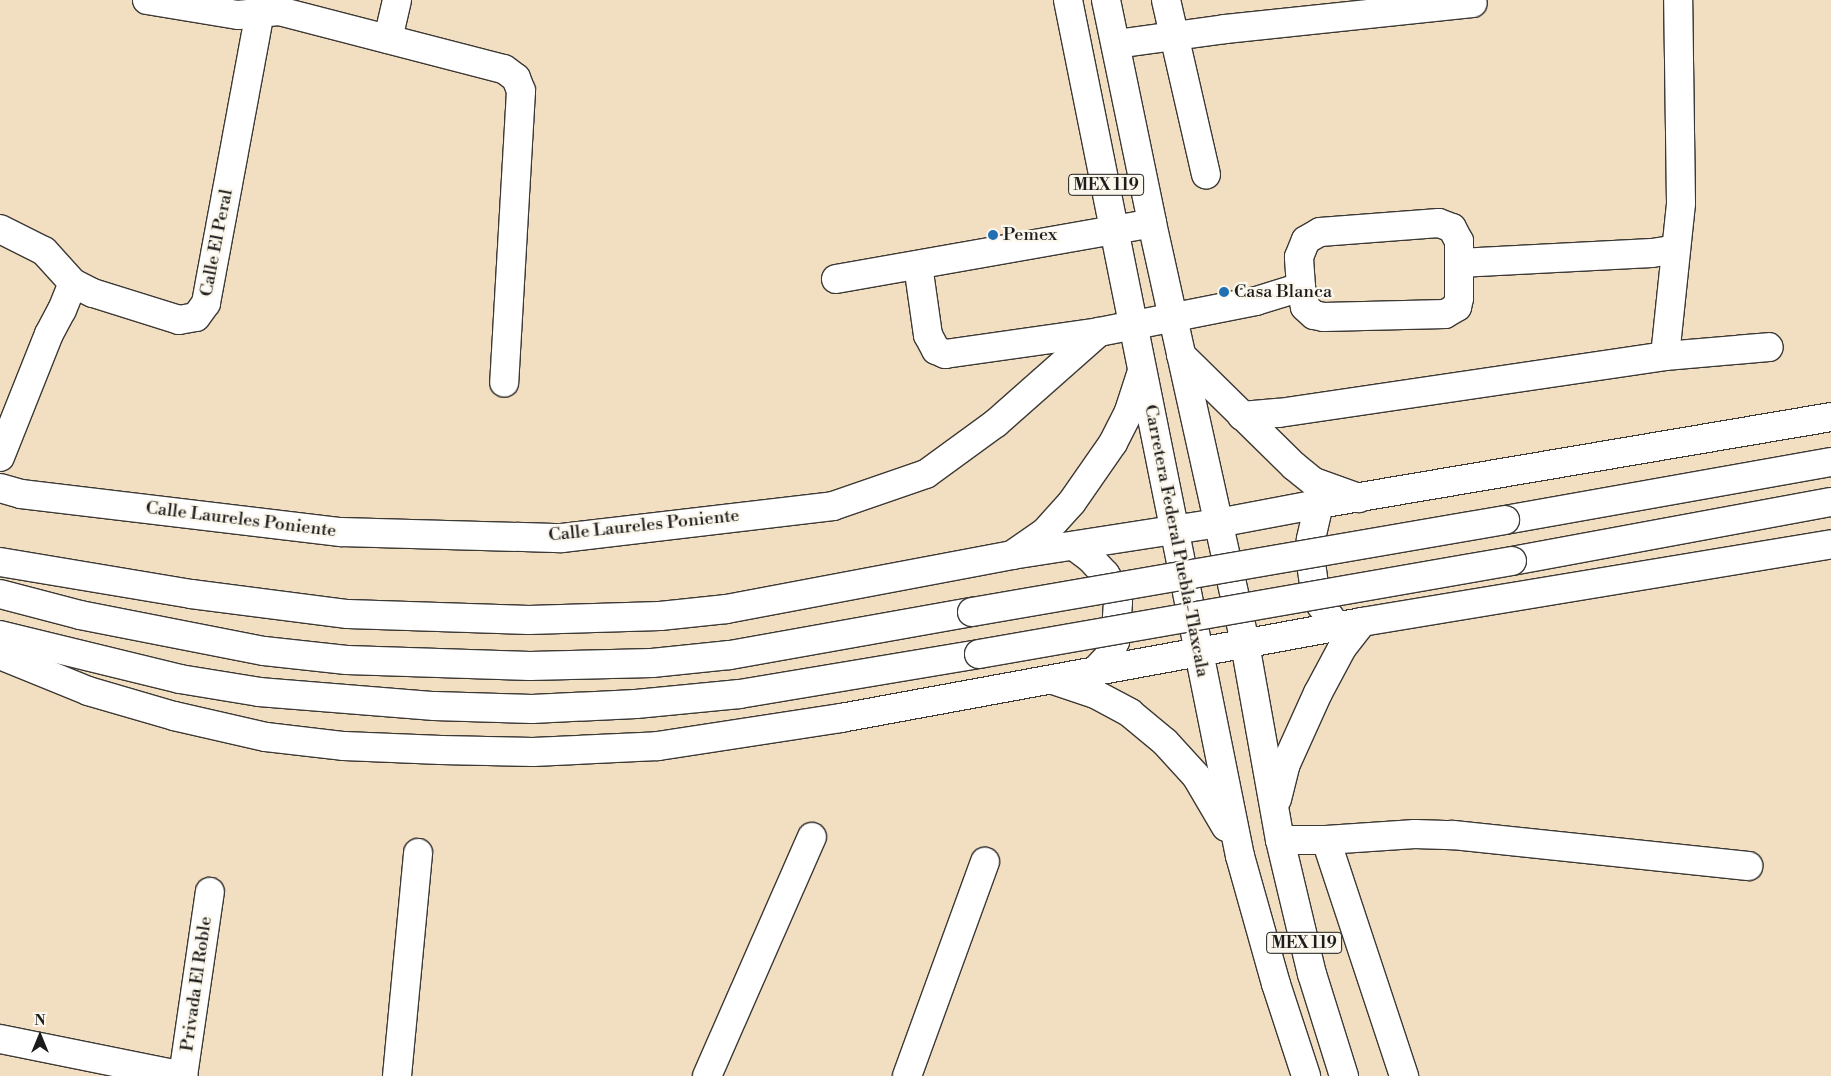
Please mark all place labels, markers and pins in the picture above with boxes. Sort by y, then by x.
place label: Pemex [1003,224,1057,246]
marker: Pemex [987,229,999,241]
place label: Casa Blanca [1234,281,1332,303]
marker: Casa Blanca [1218,286,1230,298]

